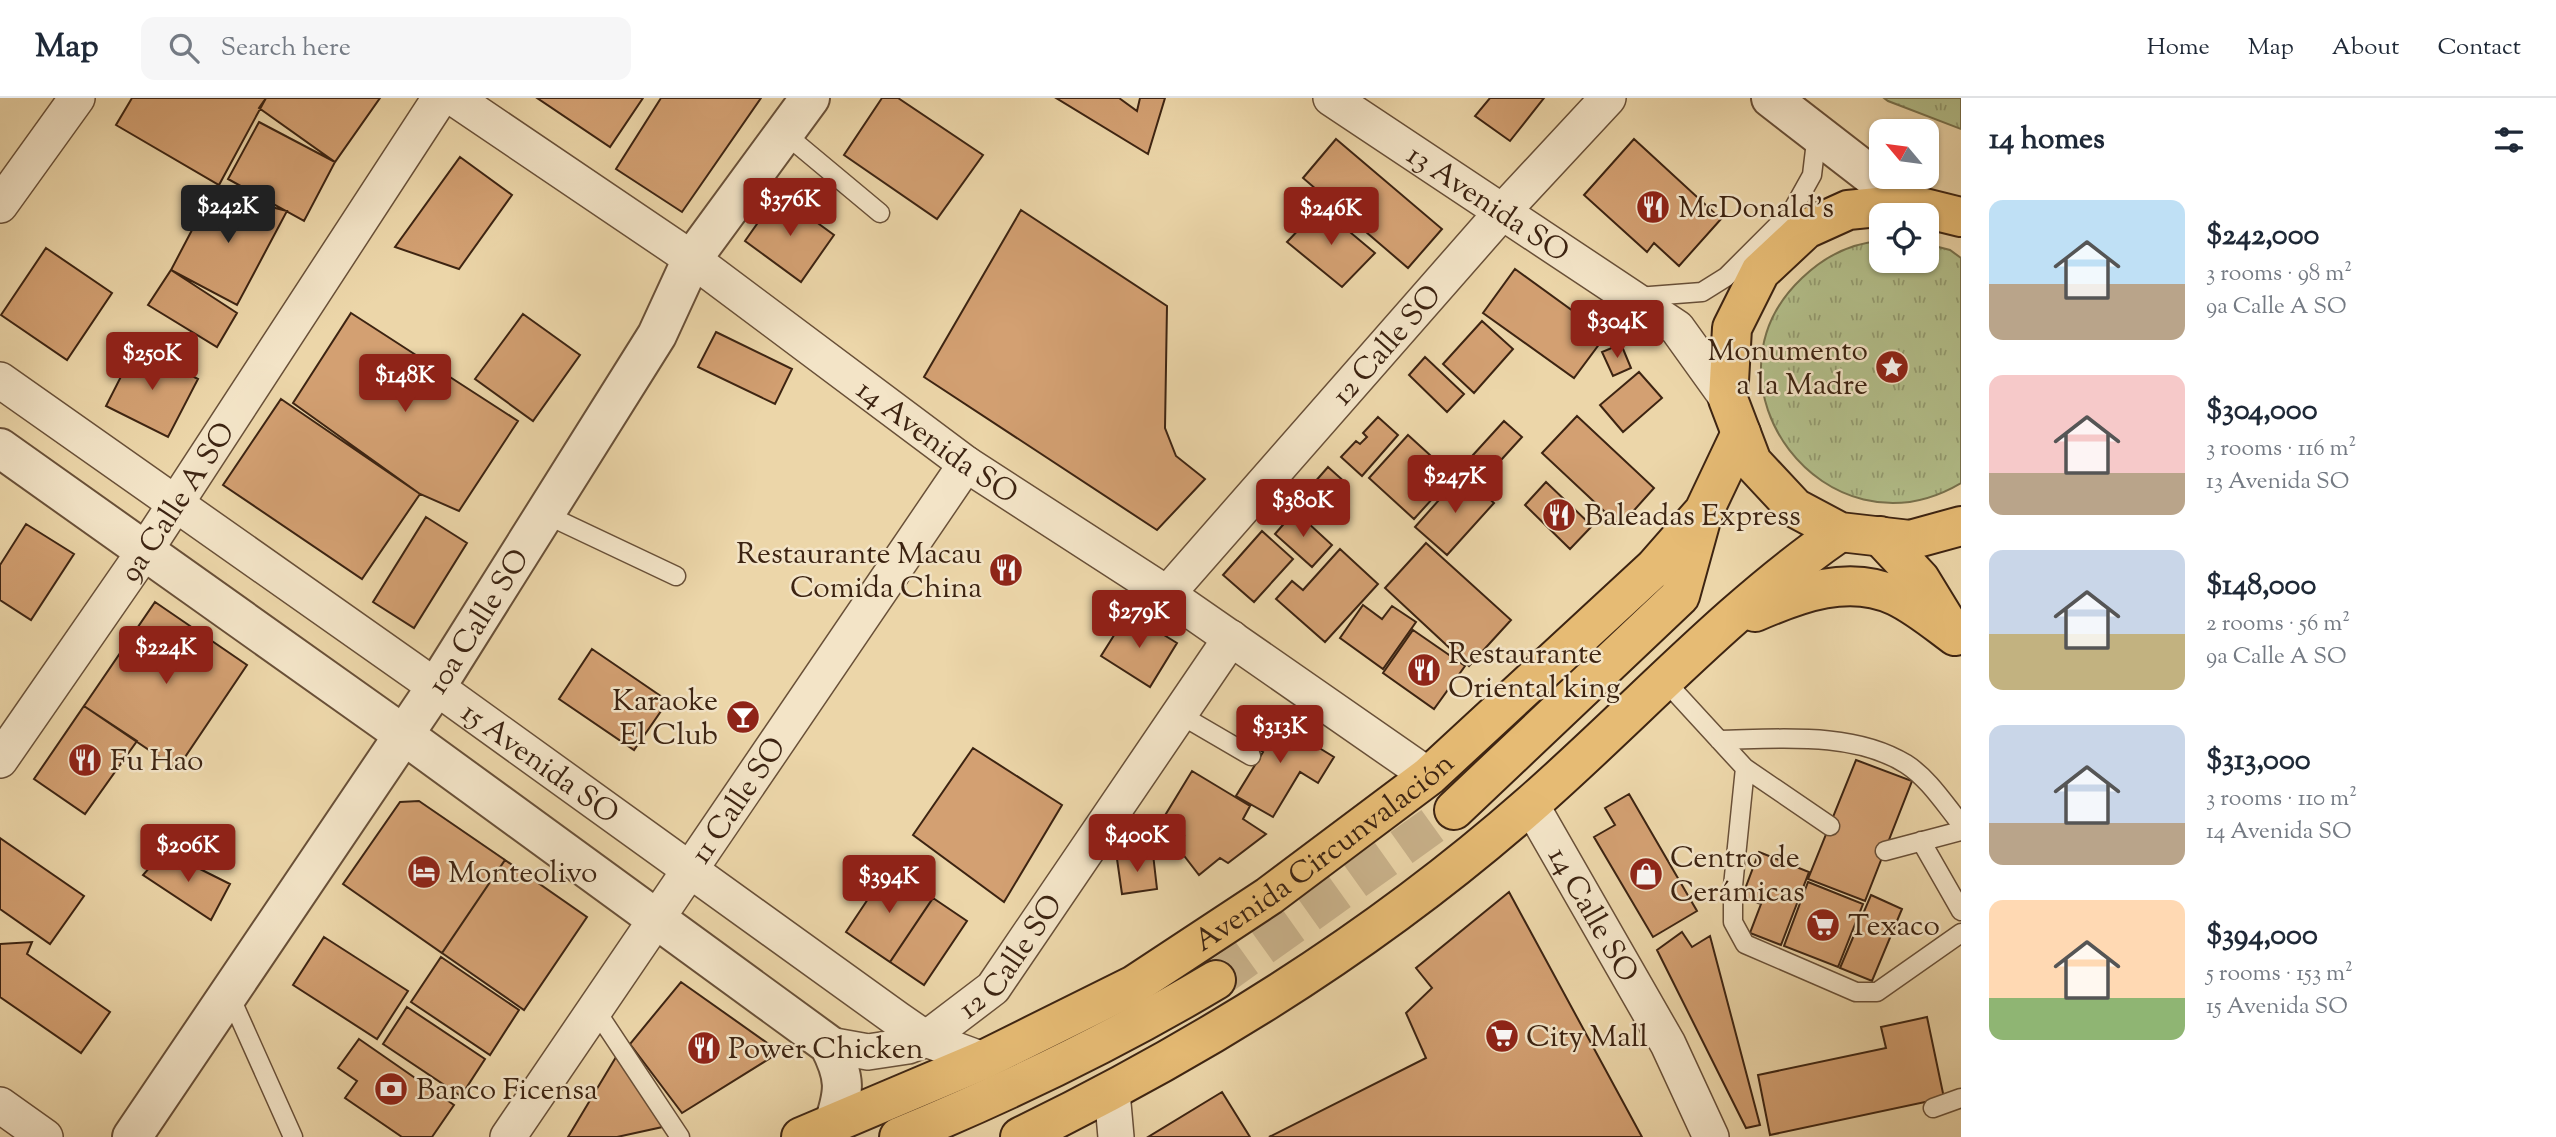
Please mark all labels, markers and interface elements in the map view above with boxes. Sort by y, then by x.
search box [141,17,631,80]
text: Map [35,24,99,72]
icon: search [165,29,203,67]
text: Search here [221,30,351,67]
text: Home [2147,31,2210,65]
text: Map [2248,31,2294,65]
text: About [2332,31,2399,65]
text: Contact [2437,31,2521,65]
north arrow [1869,119,1939,189]
map controls [1869,119,1939,273]
text: 14 homes [1989,119,2105,162]
icon: filters [2490,121,2528,159]
street label: 13 Avenida SO [1397,135,1577,274]
pin: $376K [741,178,839,238]
text: $376K [759,184,821,217]
pin: $242K [179,186,277,245]
pin: $246K [1282,188,1380,247]
restaurant icon: McDonald's [1634,188,1672,226]
place label: McDonald's [1678,188,1834,231]
text: $242K [197,191,259,224]
text: $246K [1300,193,1362,226]
button: locate [1869,203,1939,273]
text: $242,000 [2206,215,2319,258]
icon: home [2045,228,2129,312]
text: 3 rooms · 98 m² [2206,258,2352,291]
street label: 12 Calle SO [1323,276,1453,416]
text: 9a Calle A SO [2206,291,2347,324]
pin: $304K [1568,300,1666,360]
text: $304K [1587,306,1647,339]
place label: Monumento a la Madre [1707,331,1868,408]
pin: $250K [103,332,201,392]
text: $250K [122,338,182,371]
place icon: Monumento a la Madre [1873,348,1911,386]
pin: $148K [356,354,454,414]
text: $148K [375,360,435,393]
street label: 14 Avenida SO [846,370,1025,516]
text: $304,000 [2206,390,2318,433]
icon: home [2045,403,2129,487]
street label: 9a Calle A SO [110,414,247,592]
text: 3 rooms · 116 m² [2206,433,2356,466]
pin: $247K [1406,456,1504,515]
text: $247K [1424,461,1486,494]
text: 13 Avenida SO [2206,466,2349,499]
pin: $380K [1254,480,1352,539]
text: $380K [1272,485,1334,518]
restaurant icon: Baleadas Express [1540,496,1578,534]
place label: Baleadas Express [1584,496,1801,539]
place label: Restaurante Macau Comida China [736,534,982,611]
street label: 10a Calle SO [418,541,541,703]
restaurant icon: Restaurante Macau Comida China [987,551,1025,589]
text: $148,000 [2206,565,2316,608]
icon: home [2045,578,2129,662]
pin: $279K [1090,590,1188,650]
text: $279K [1108,596,1170,629]
text: 2 rooms · 56 m² [2206,608,2350,641]
pin: $224K [117,626,215,686]
text: $224K [135,632,197,665]
place label: Restaurante Oriental king [1448,634,1620,711]
text: 9a Calle A SO [2206,641,2347,674]
restaurant icon: Restaurante Oriental king [1405,651,1443,689]
place label: Karaoke El Club [612,681,718,758]
street label: 15 Avenida SO [451,693,627,836]
bar icon: Karaoke El Club [724,698,762,736]
pin: $313K [1231,706,1329,765]
text: $313K [1252,711,1308,744]
street label: 11 Calle SO [681,729,798,873]
text: $313,000 [2206,740,2311,783]
restaurant icon: Fu Hao [66,741,104,779]
place label: Fu Hao [110,741,203,784]
street label: Avenida Circunvalación [1186,744,1465,964]
icon: home [2045,753,2129,837]
text: 3 rooms · 110 m² [2206,783,2357,816]
pin: $400K [1088,814,1186,874]
text: 14 Avenida SO [2206,816,2352,849]
text: $400K [1105,820,1169,853]
pin: $206K [139,824,237,884]
text: $206K [156,830,220,863]
place label: Centro de Cerámicas [1670,838,1805,915]
street label: 14 Calle SO [1536,840,1647,991]
hotel icon: Monteolivo [405,853,443,891]
place label: Monteolivo [448,853,597,896]
shop icon: Centro de Cerámicas [1627,855,1665,893]
pin: $394K [840,856,938,915]
text: $394K [859,861,919,894]
street label: 12 Calle SO [951,887,1075,1031]
supermarket icon: Texaco [1804,906,1842,944]
place label: Texaco [1848,906,1940,949]
text: $394,000 [2206,915,2318,958]
icon: home [2045,928,2129,1012]
text: 5 rooms · 153 m² [2206,958,2353,991]
text: 15 Avenida SO [2206,991,2348,1024]
supermarket icon: City Mall [1483,1017,1521,1055]
place label: City Mall [1526,1017,1648,1060]
restaurant icon: Power Chicken [685,1029,723,1067]
place label: Power Chicken [728,1029,924,1072]
bank icon: Banco Ficensa [372,1070,410,1108]
place label: Banco Ficensa [416,1070,598,1113]

